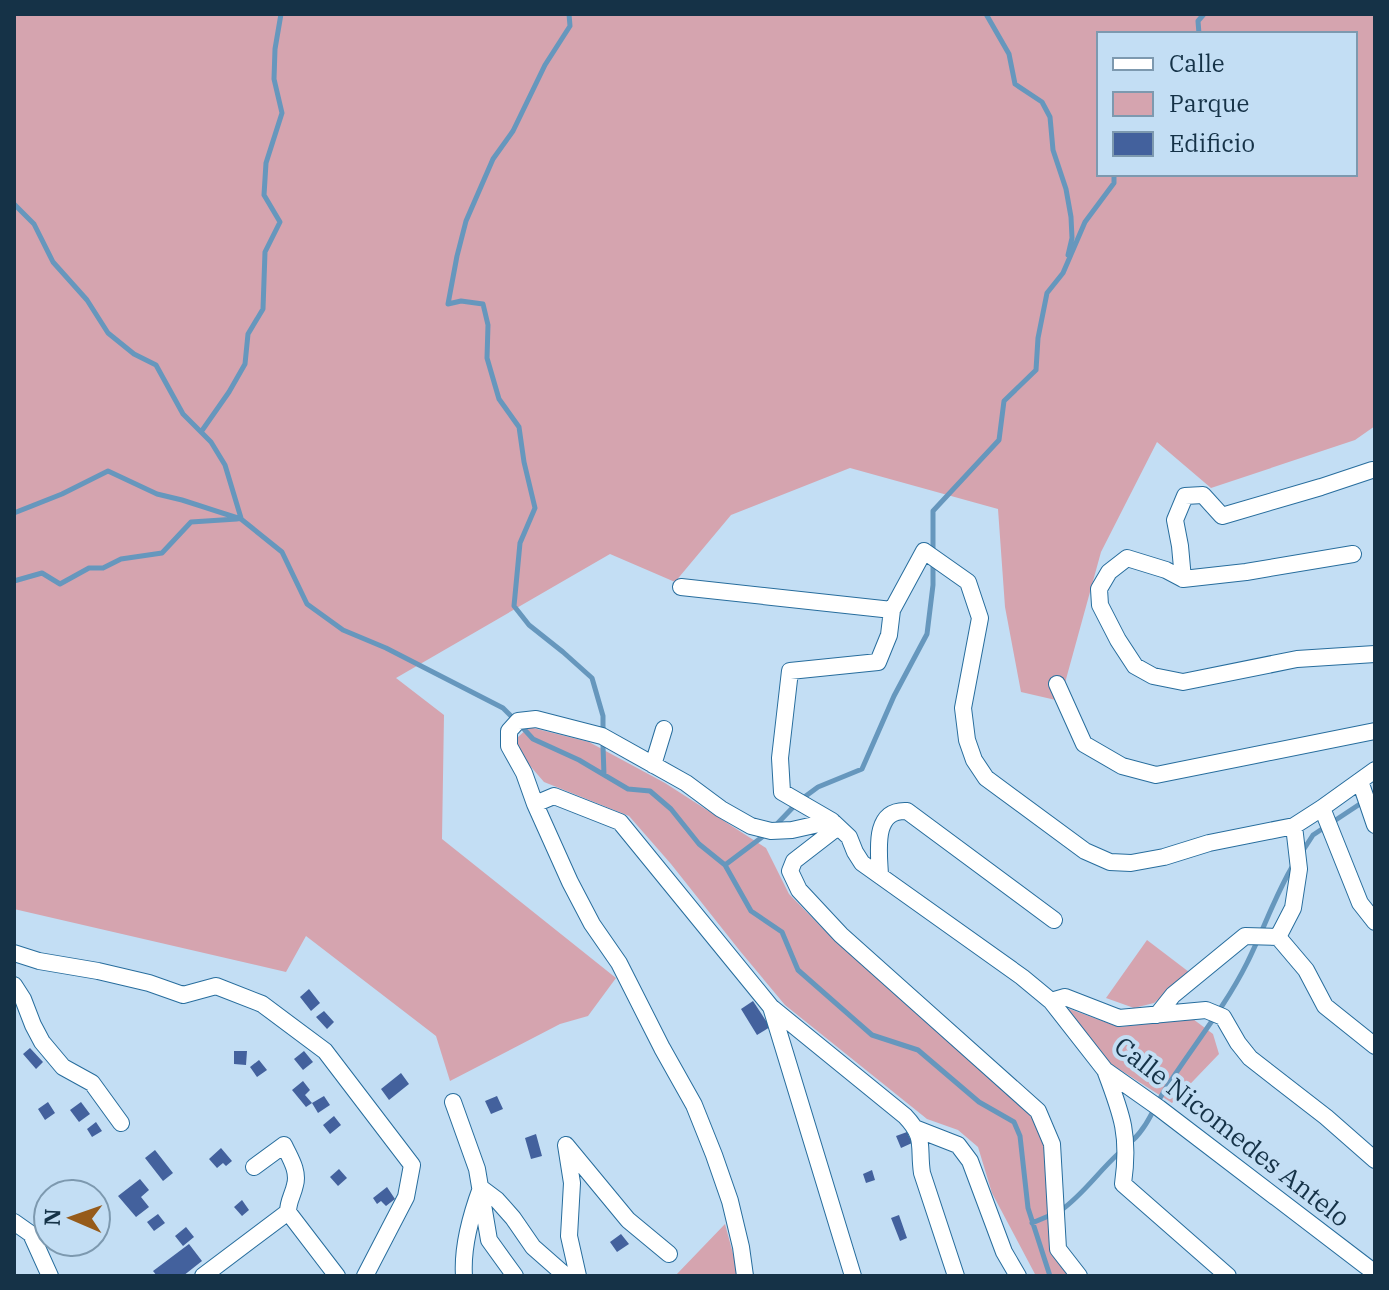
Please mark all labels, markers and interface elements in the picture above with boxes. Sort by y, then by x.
legend [1097,32,1357,176]
text: Calle [1169,47,1225,79]
text: Parque [1169,87,1249,119]
text: Edificio [1169,127,1255,159]
street label: Calle Nicomedes Antelo [1108,1029,1357,1234]
north arrow [32,1178,112,1258]
text: N [37,1208,66,1226]

